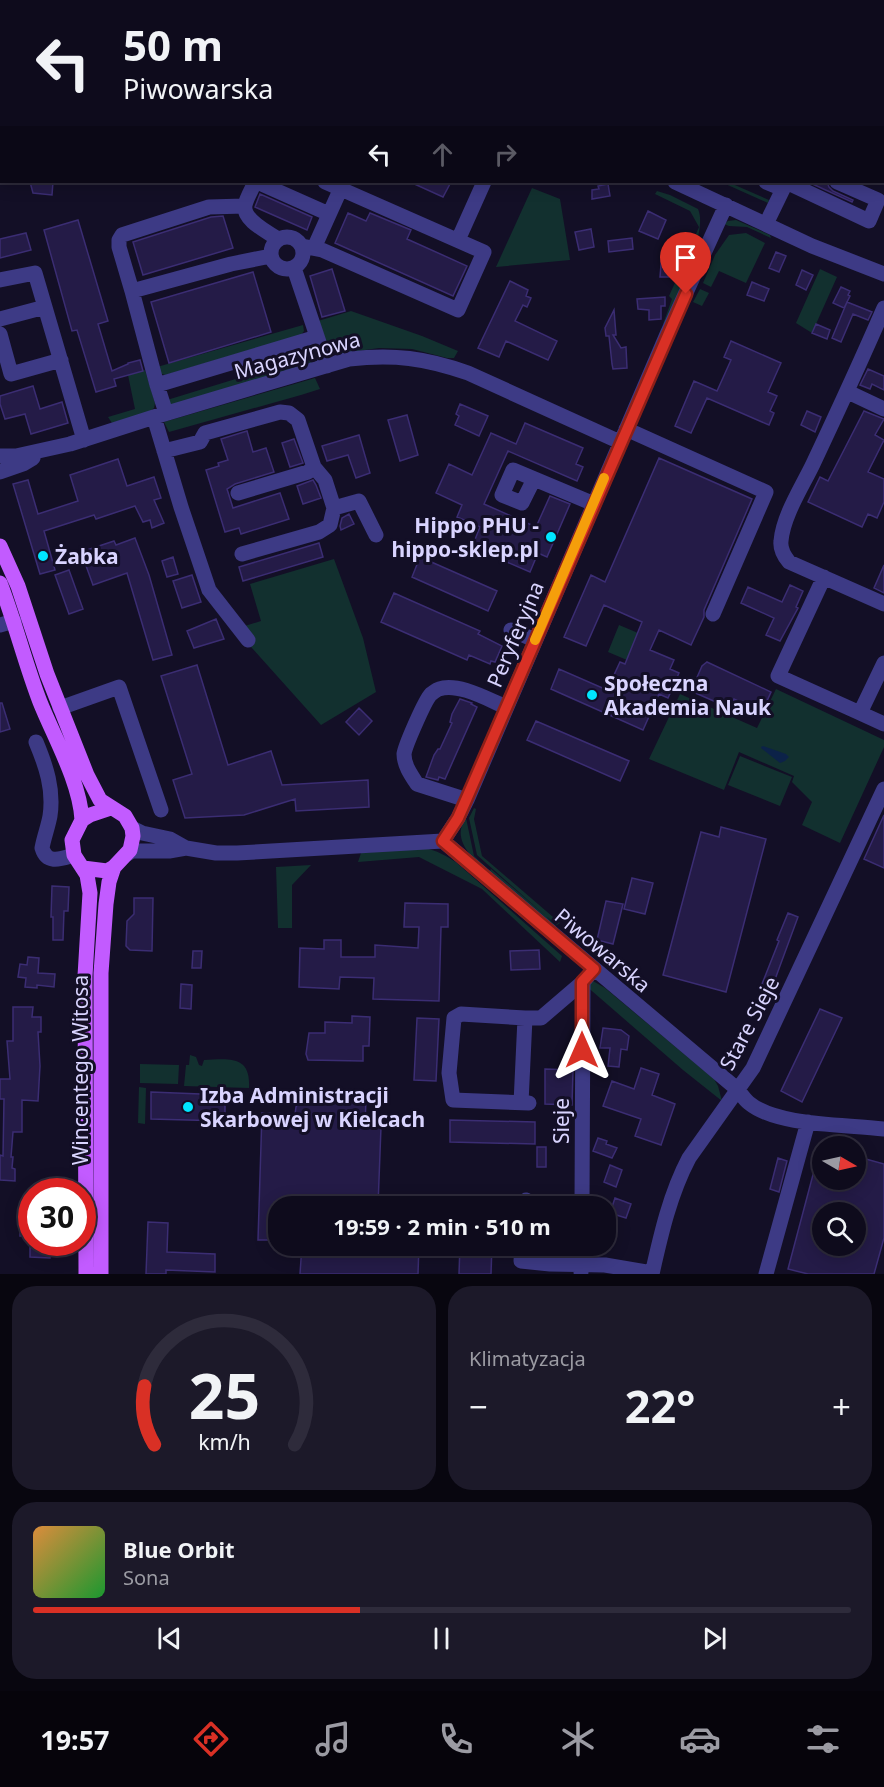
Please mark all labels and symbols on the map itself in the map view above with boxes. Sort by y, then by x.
pin [660,232,711,294]
street label: Magazynowa [231,325,363,385]
place label: Hippo PHU - hippo-sklep.pl [392,511,539,563]
marker: Hippo PHU - hippo-sklep.pl [544,530,558,544]
place label: Żabka [55,542,119,570]
marker: Żabka [36,549,50,563]
street label: Peryferyjna [480,577,550,691]
place label: Społeczna Akademia Nauk [604,669,772,721]
marker: Społeczna Akademia Nauk [585,688,599,702]
street label: Piwowarska [549,902,657,998]
street label: Stare Sieje [713,971,785,1075]
street label: Wincentego Witosa [66,975,94,1165]
position arrow [550,1018,614,1082]
place label: Izba Administracji Skarbowej w Kielcach [200,1081,425,1133]
street label: Sieje [547,1098,575,1144]
marker: Izba Administracji Skarbowej w Kielcach [181,1100,195,1114]
north arrow [812,1136,866,1190]
speed limit sign: 30 [18,1178,96,1256]

